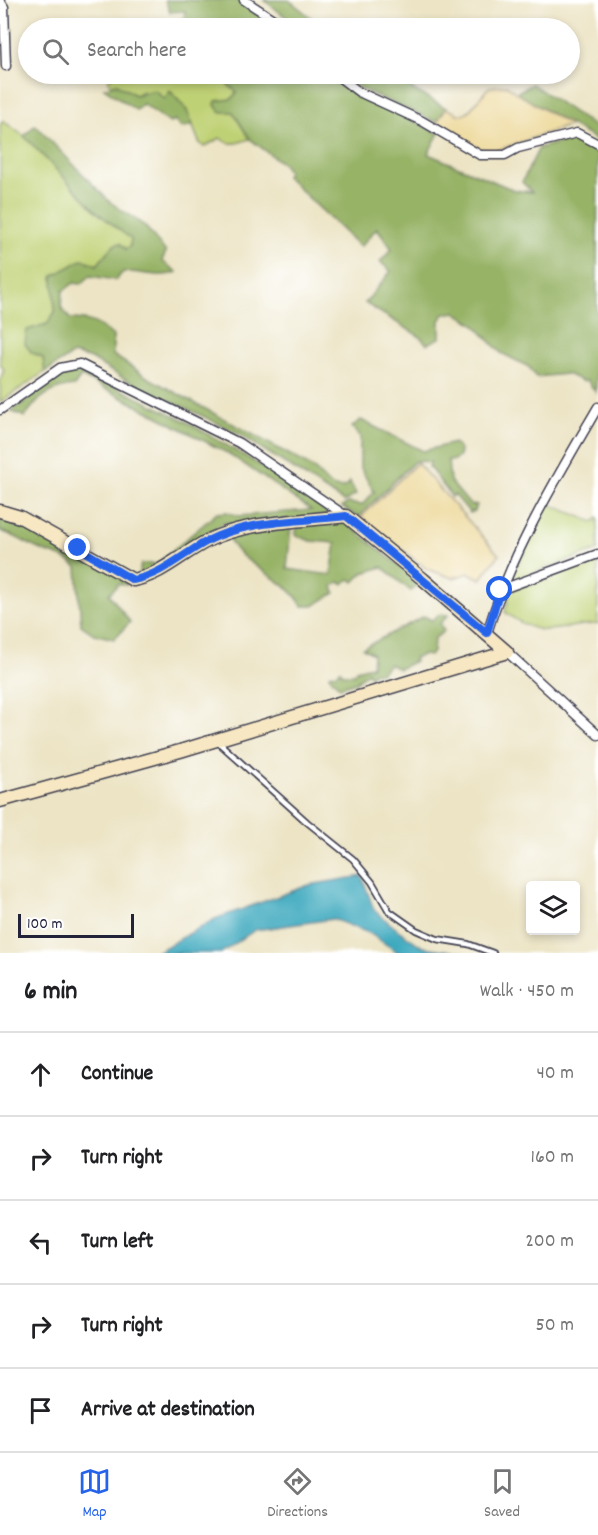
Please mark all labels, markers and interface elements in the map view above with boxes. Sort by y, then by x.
search box [18,18,580,84]
icon: search [39,35,72,68]
text: Search here [87,36,186,67]
route end [64,534,90,560]
route start [486,576,512,602]
map controls [526,881,580,935]
button: layers [526,881,580,935]
scale bar [18,911,134,938]
text: 100 m [27,913,63,936]
text: 6 min [24,974,77,1011]
text: Walk · 450 m [480,978,574,1006]
icon: ahead [24,1058,57,1091]
text: Continue [81,1059,153,1090]
text: 40 m [536,1060,574,1088]
icon: right [24,1142,57,1175]
text: Turn right [81,1143,163,1174]
text: 160 m [531,1144,574,1172]
icon: left [24,1226,57,1259]
text: Turn left [81,1227,153,1258]
text: 200 m [525,1228,574,1256]
icon: right [24,1310,57,1343]
text: Turn right [81,1311,163,1342]
text: 50 m [536,1312,574,1340]
icon: arrive [24,1394,57,1427]
text: Arrive at destination [81,1395,255,1426]
tab: Map [78,1465,111,1524]
tab: Directions [267,1465,328,1524]
tab: Saved [484,1465,520,1524]

